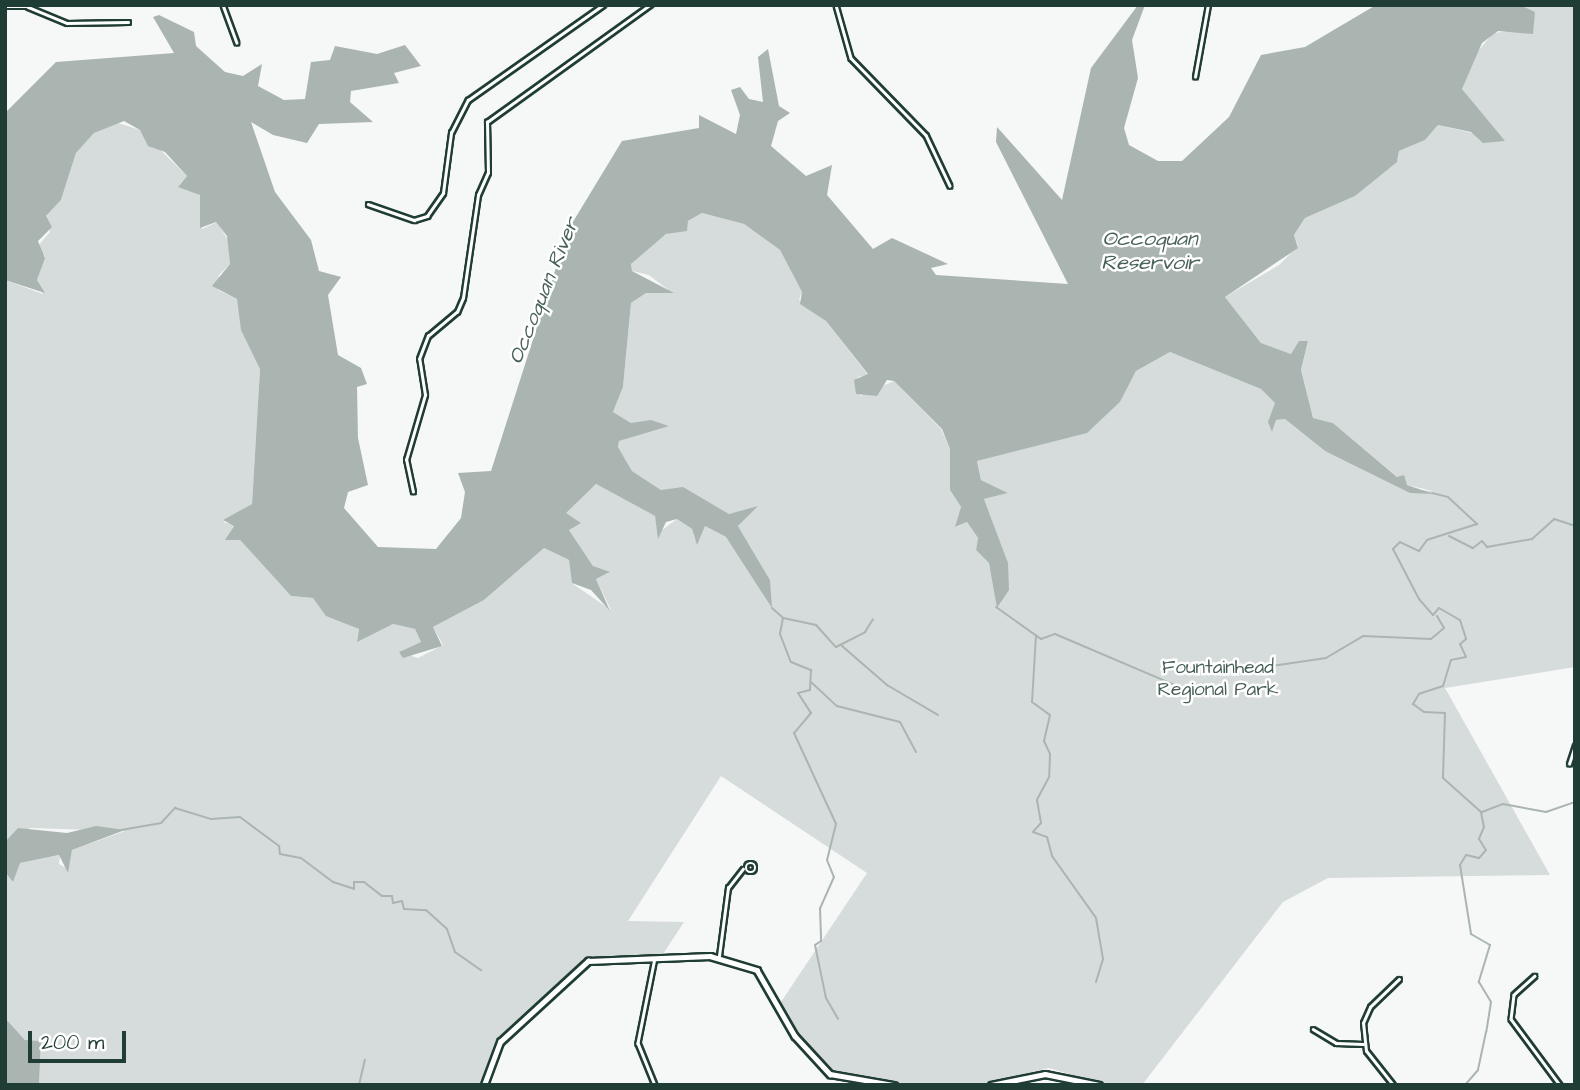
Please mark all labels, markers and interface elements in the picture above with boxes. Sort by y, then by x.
water label: Occoquan River [503,214,585,368]
water label: Occoquan Reservoir [1101,226,1199,276]
park label: Fountainhead Regional Park [1158,657,1278,701]
scale bar [32,1016,130,1060]
text: 200 m [41,1028,104,1057]

